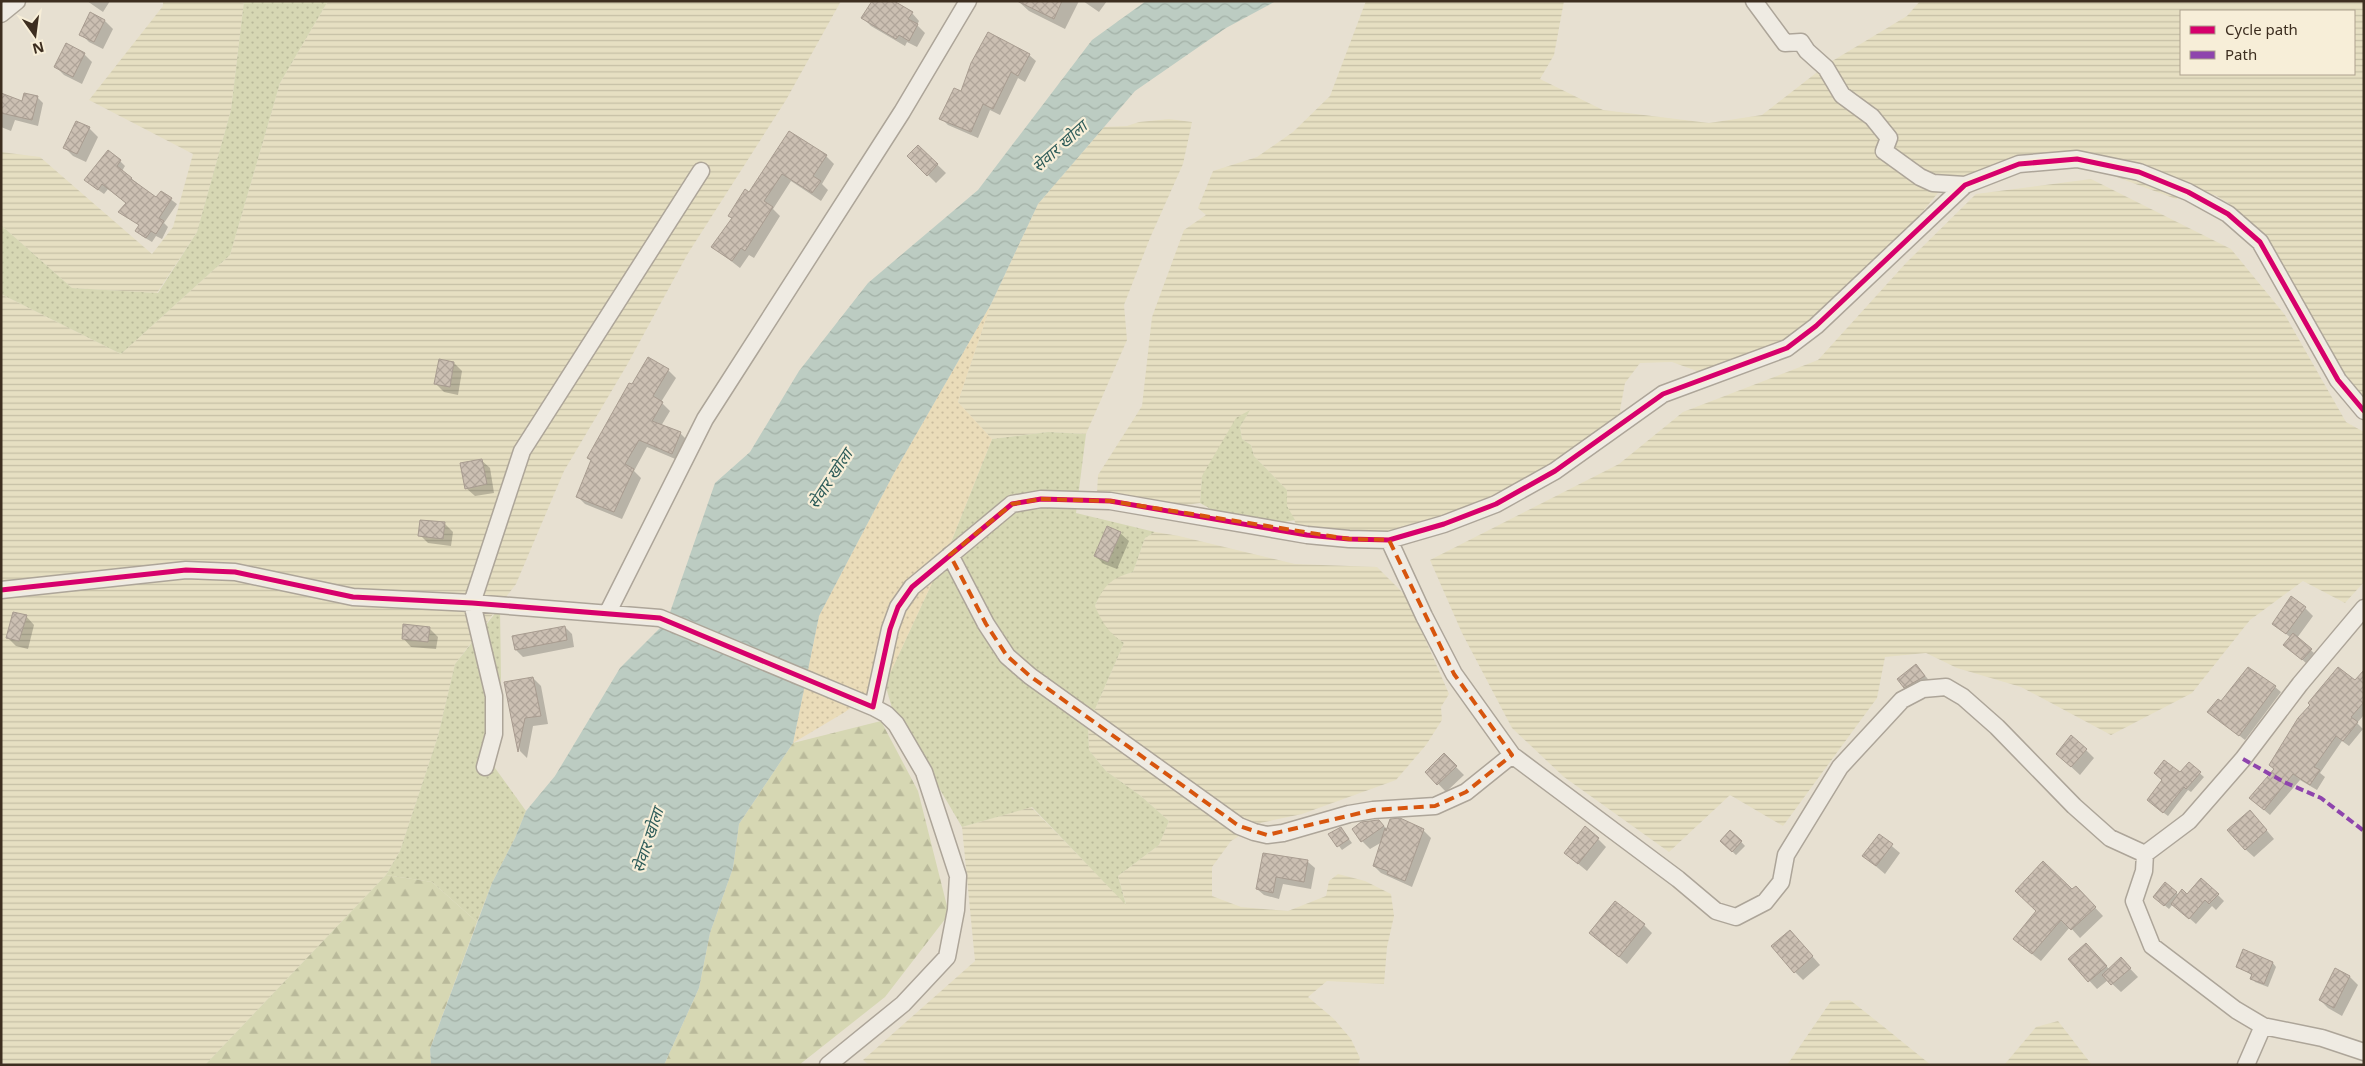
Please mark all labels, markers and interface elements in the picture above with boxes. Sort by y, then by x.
north arrow [10,10,60,60]
legend [2180,10,2355,75]
text: Cycle path [2225,22,2298,41]
text: N [30,36,46,57]
text: Path [2225,47,2257,66]
water label: सेवार खोला [1028,115,1095,178]
water label: सेवार खोला [804,443,861,514]
water label: सेवार खोला [629,803,671,876]

